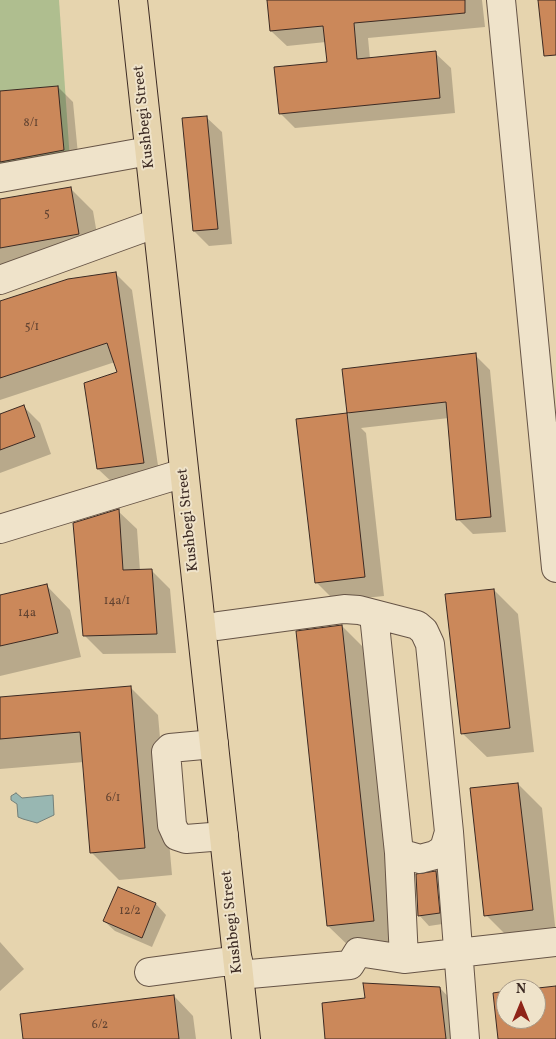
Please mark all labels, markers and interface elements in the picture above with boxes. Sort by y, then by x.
street label: Kushbegi Street [131,64,159,170]
house number: 8/1 [24,117,38,131]
house number: 5 [44,208,50,222]
house number: 5/1 [25,321,39,335]
street label: Kushbegi Street [175,467,203,573]
house number: 14a/1 [104,595,130,609]
house number: 14a [18,607,36,621]
house number: 6/1 [106,792,120,806]
street label: Kushbegi Street [219,869,247,975]
house number: 12/2 [119,905,141,919]
north arrow [496,979,546,1029]
text: N [516,980,526,999]
house number: 6/2 [92,1019,108,1033]

